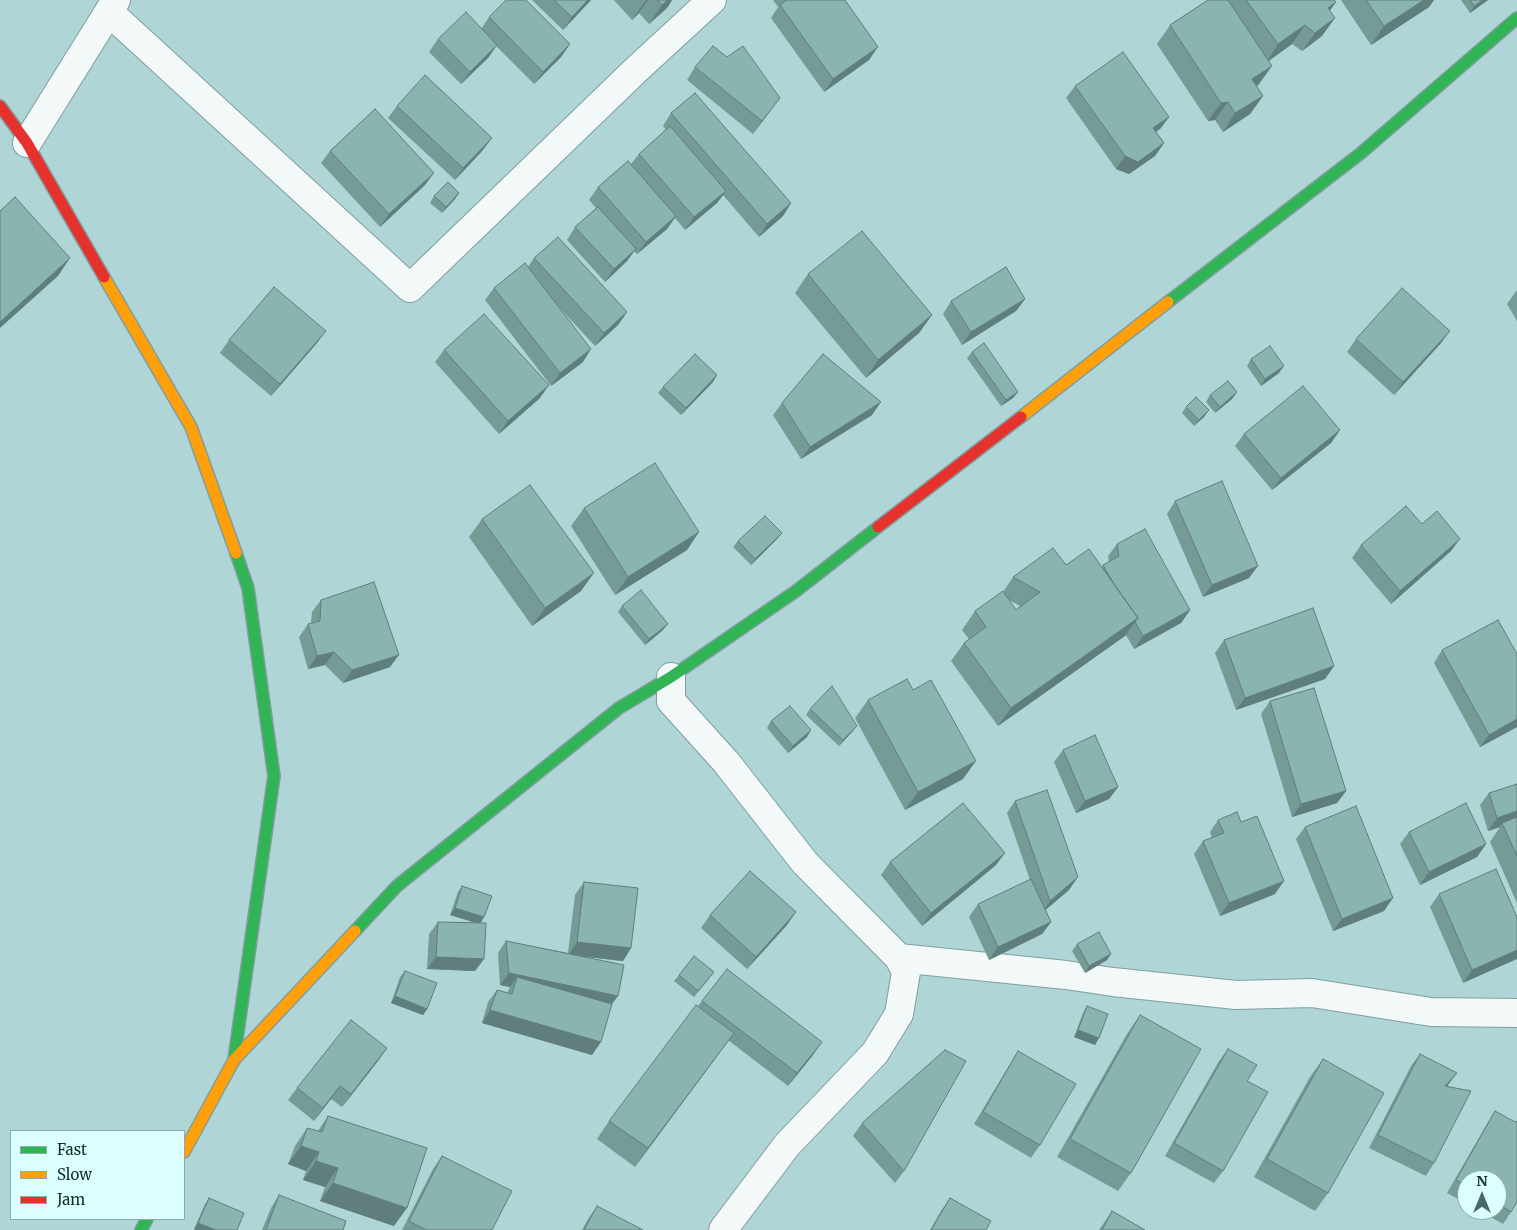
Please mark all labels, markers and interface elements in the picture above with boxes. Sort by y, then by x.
legend [10,1130,185,1220]
text: Fast [57,1140,87,1159]
text: Slow [57,1165,92,1184]
north arrow [1457,1170,1507,1220]
text: N [1476,1172,1488,1190]
text: Jam [57,1190,85,1209]

